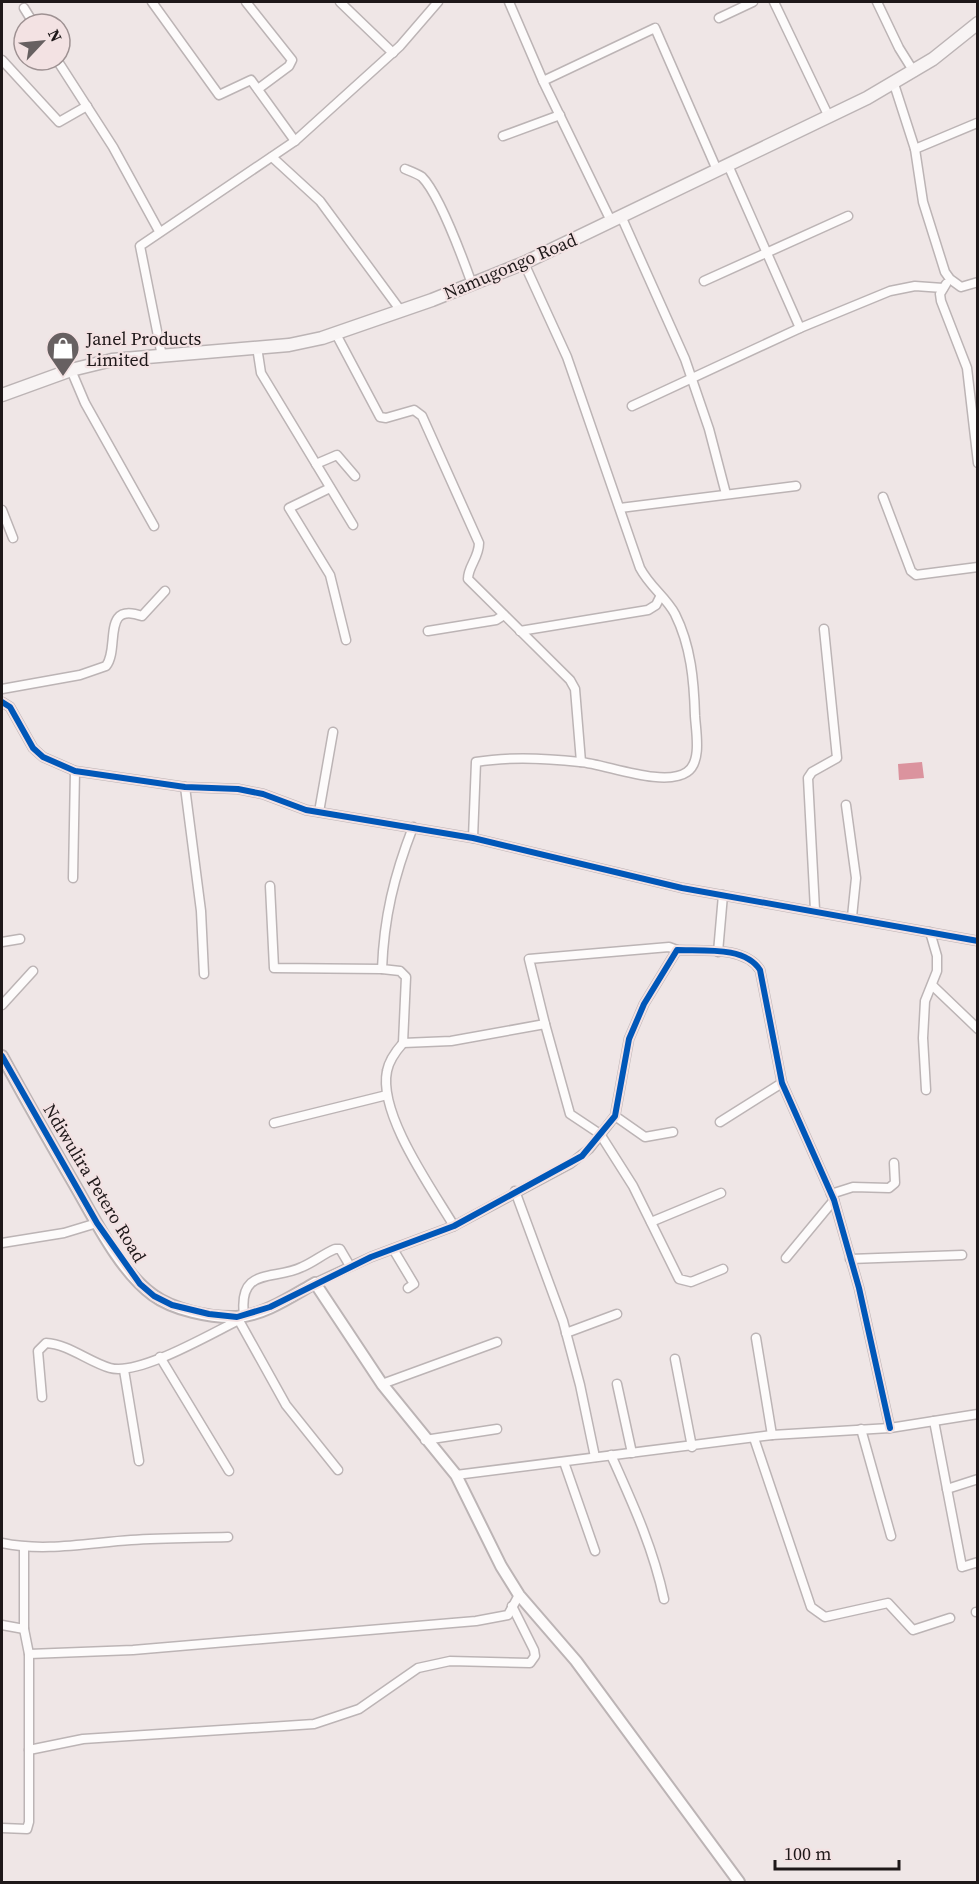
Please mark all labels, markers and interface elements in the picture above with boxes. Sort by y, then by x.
north arrow [12,12,72,72]
text: N [43,25,68,46]
street label: Namugongo Road [440,227,580,305]
place label: Janel Products Limited [85,326,202,372]
shop icon: Janel Products Limited [45,330,81,377]
street label: Ndiwulira Petero Road [38,1099,152,1267]
scale bar [775,1833,900,1871]
text: 100 m [784,1841,831,1866]

